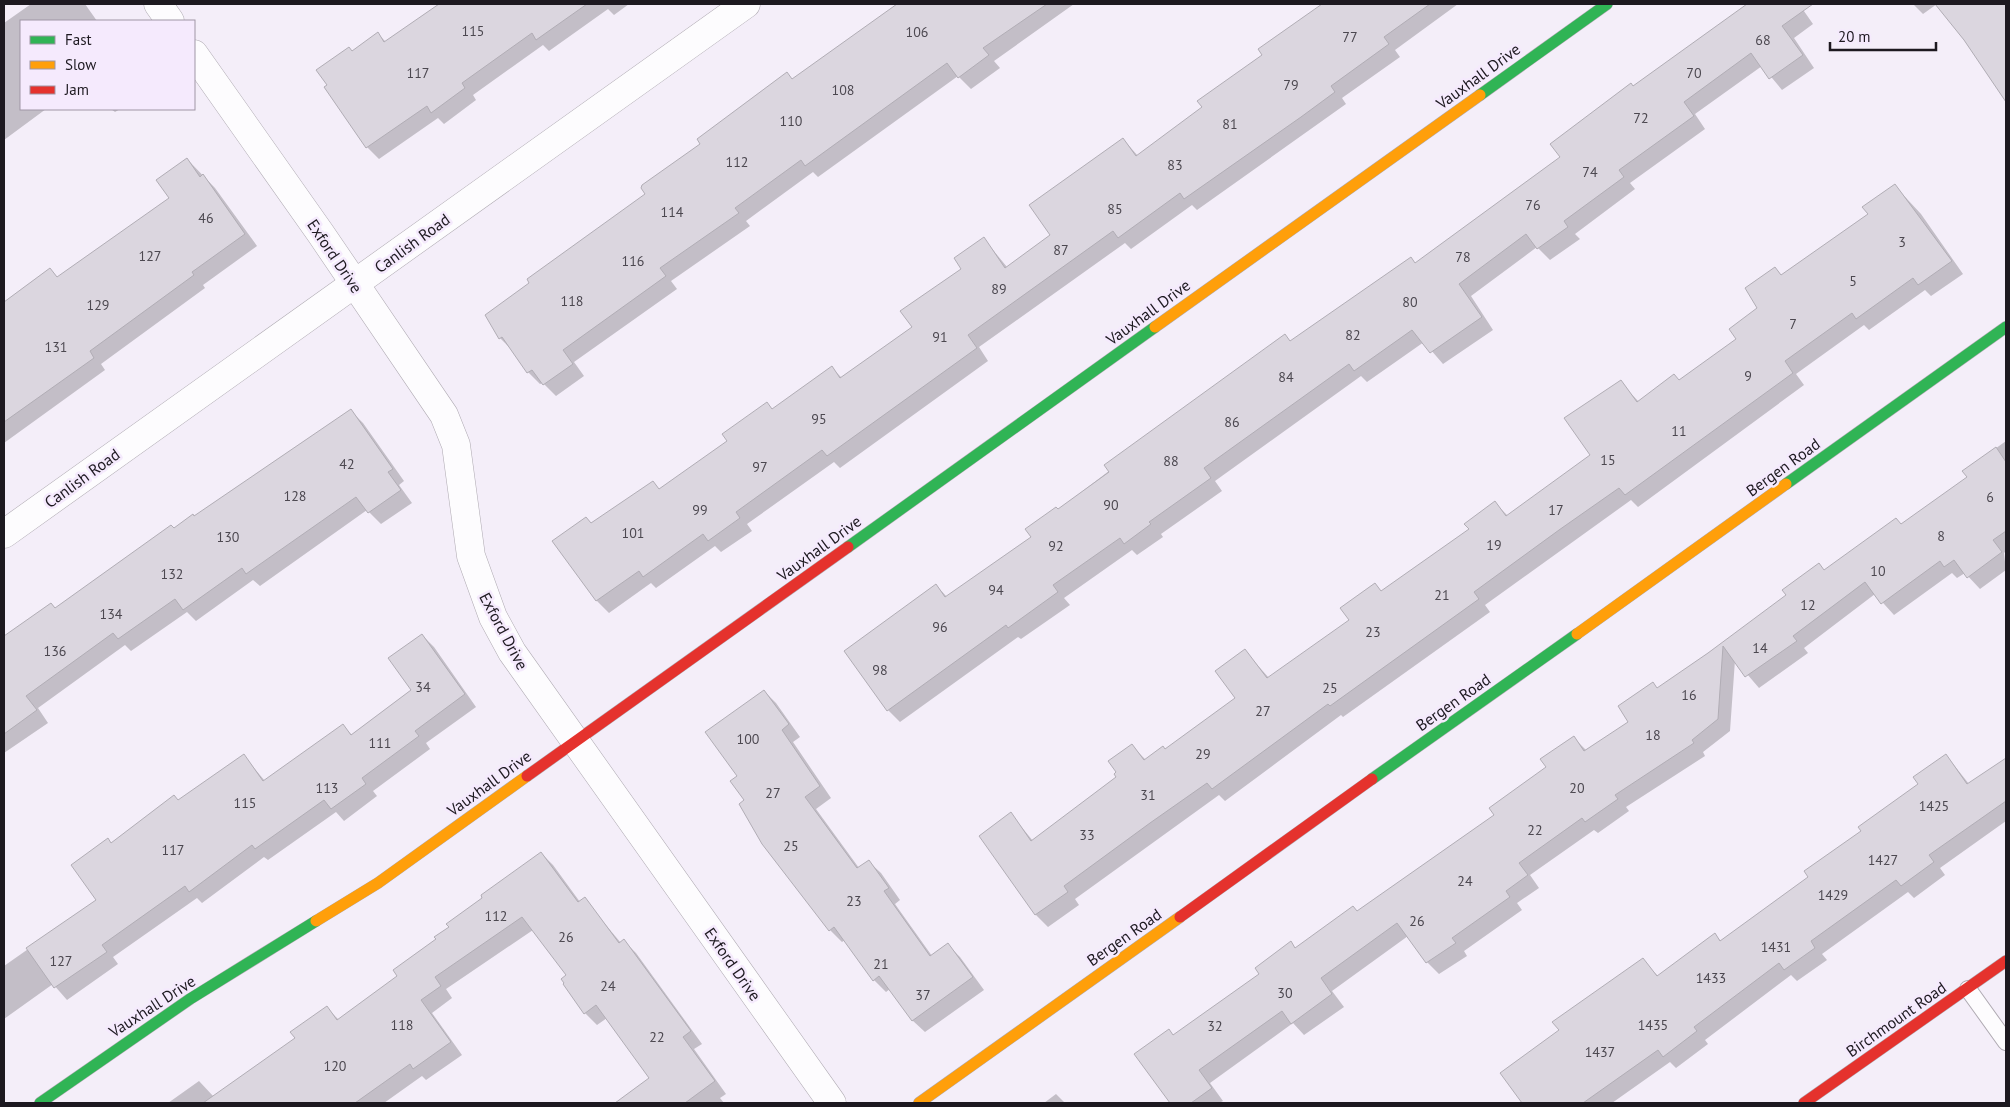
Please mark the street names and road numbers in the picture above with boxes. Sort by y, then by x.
street label: Vauxhall Drive [1431,39,1524,114]
street label: Canlish Road [370,209,454,277]
street label: Exford Drive [303,215,367,297]
street label: Vauxhall Drive [1101,275,1194,350]
street label: Bergen Road [1742,433,1824,501]
street label: Canlish Road [40,444,124,512]
street label: Vauxhall Drive [772,511,865,586]
street label: Exford Drive [475,589,533,673]
street label: Bergen Road [1412,669,1494,735]
street label: Vauxhall Drive [442,746,535,821]
street label: Bergen Road [1083,904,1165,970]
street label: Exford Drive [701,924,765,1004]
street label: Vauxhall Drive [104,971,199,1042]
street label: Birchmount Road [1842,977,1950,1061]

